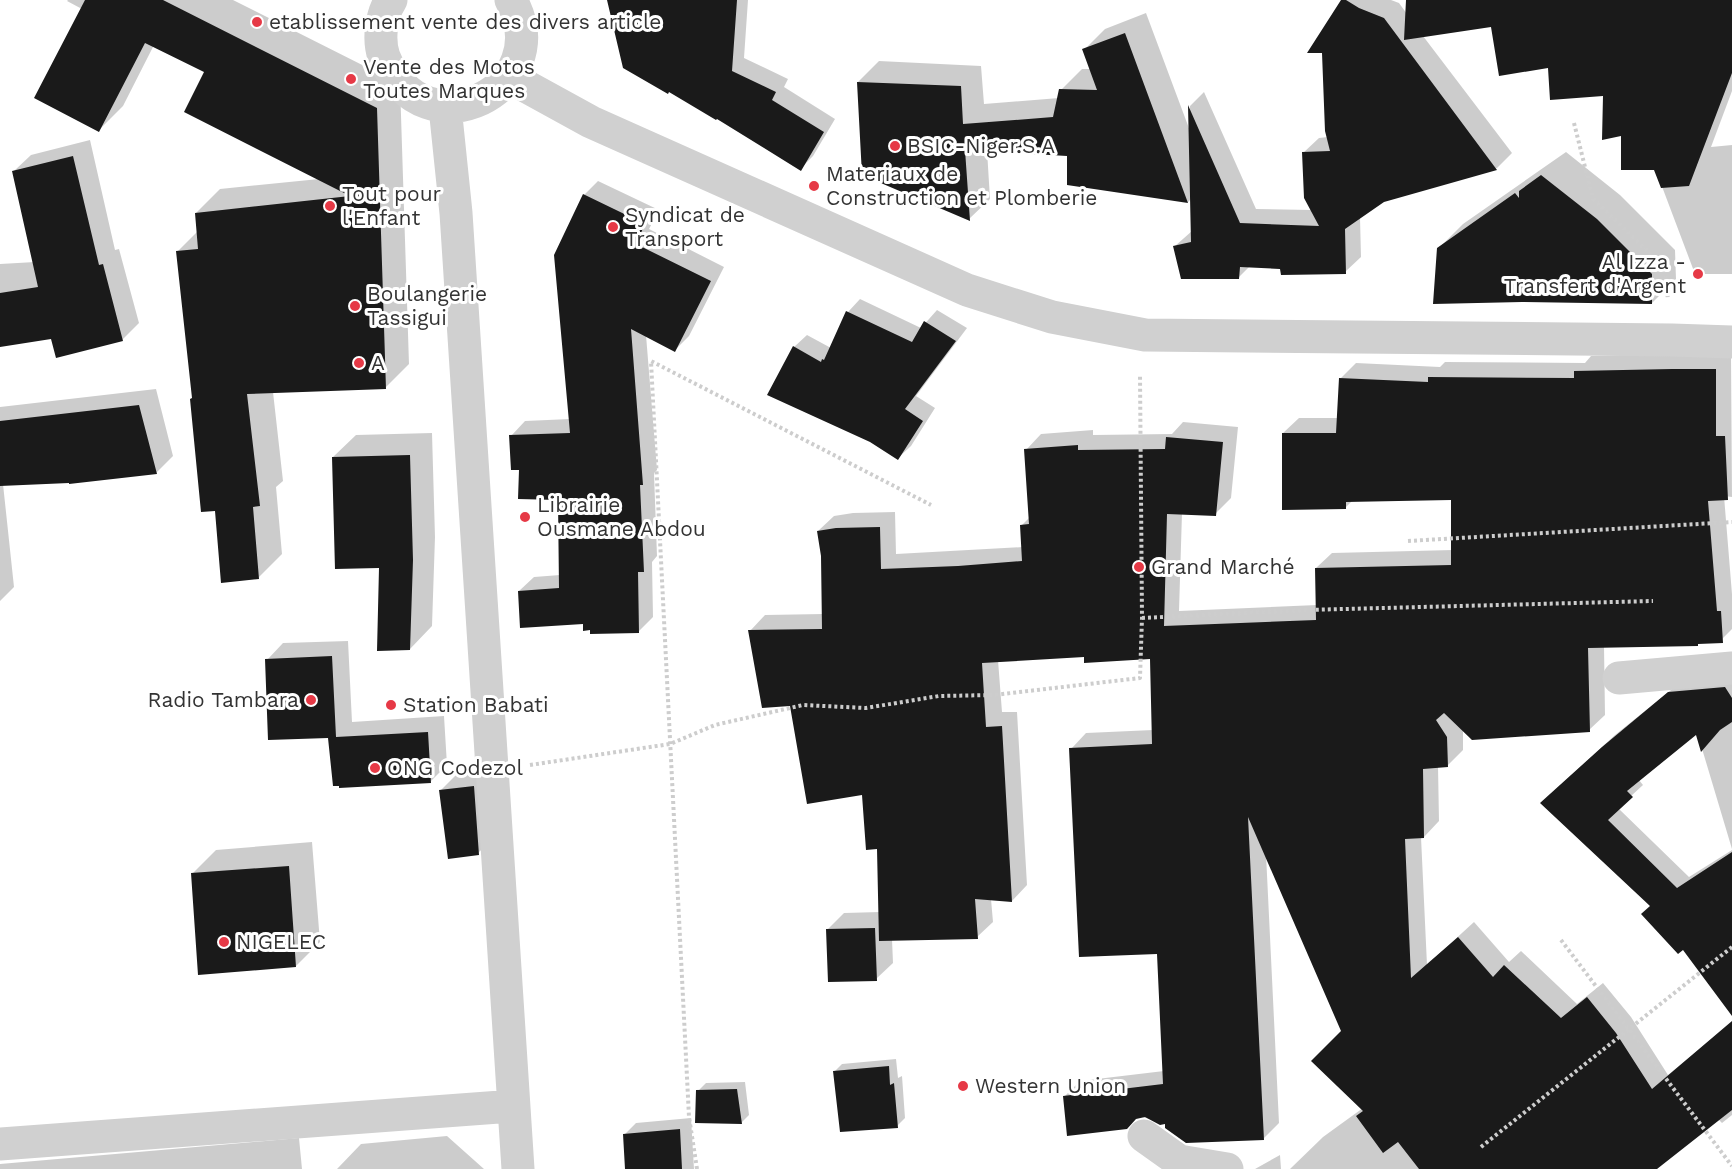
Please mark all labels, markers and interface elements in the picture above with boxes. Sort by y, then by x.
place label: etablissement vente des divers article [269,9,661,34]
marker: etablissement vente des divers article [250,15,264,29]
place label: Vente des Motos Toutes Marques [363,54,535,103]
marker: Vente des Motos Toutes Marques [344,72,358,86]
place label: BSIC-Niger.S.A [907,133,1055,158]
marker: BSIC-Niger.S.A [888,139,902,153]
place label: Materiaux de Construction et Plomberie [826,161,1097,210]
marker: Materiaux de Construction et Plomberie [807,179,821,193]
place label: Tout pour l'Enfant [342,181,442,230]
marker: Tout pour l'Enfant [323,199,337,213]
place label: Syndicat de Transport [625,202,745,251]
marker: Syndicat de Transport [606,220,620,234]
place label: Al Izza - Transfert d'Argent [1504,249,1686,298]
marker: Al Izza - Transfert d'Argent [1691,267,1705,281]
place label: Boulangerie Tassigui [367,281,487,330]
marker: Boulangerie Tassigui [348,299,362,313]
place label: A [371,350,385,375]
marker: A [352,356,366,370]
place label: Librairie Ousmane Abdou [537,492,706,541]
marker: Librairie Ousmane Abdou [518,510,532,524]
place label: Grand Marché [1151,554,1295,579]
marker: Grand Marché [1132,560,1146,574]
place label: Radio Tambara [148,687,299,712]
place label: Station Babati [403,692,549,717]
marker: Radio Tambara [304,693,318,707]
marker: Station Babati [384,698,398,712]
place label: ONG Codezol [387,755,523,780]
marker: ONG Codezol [368,761,382,775]
place label: NIGELEC [236,929,326,954]
marker: NIGELEC [217,935,231,949]
place label: Western Union [975,1073,1126,1098]
marker: Western Union [956,1079,970,1093]

